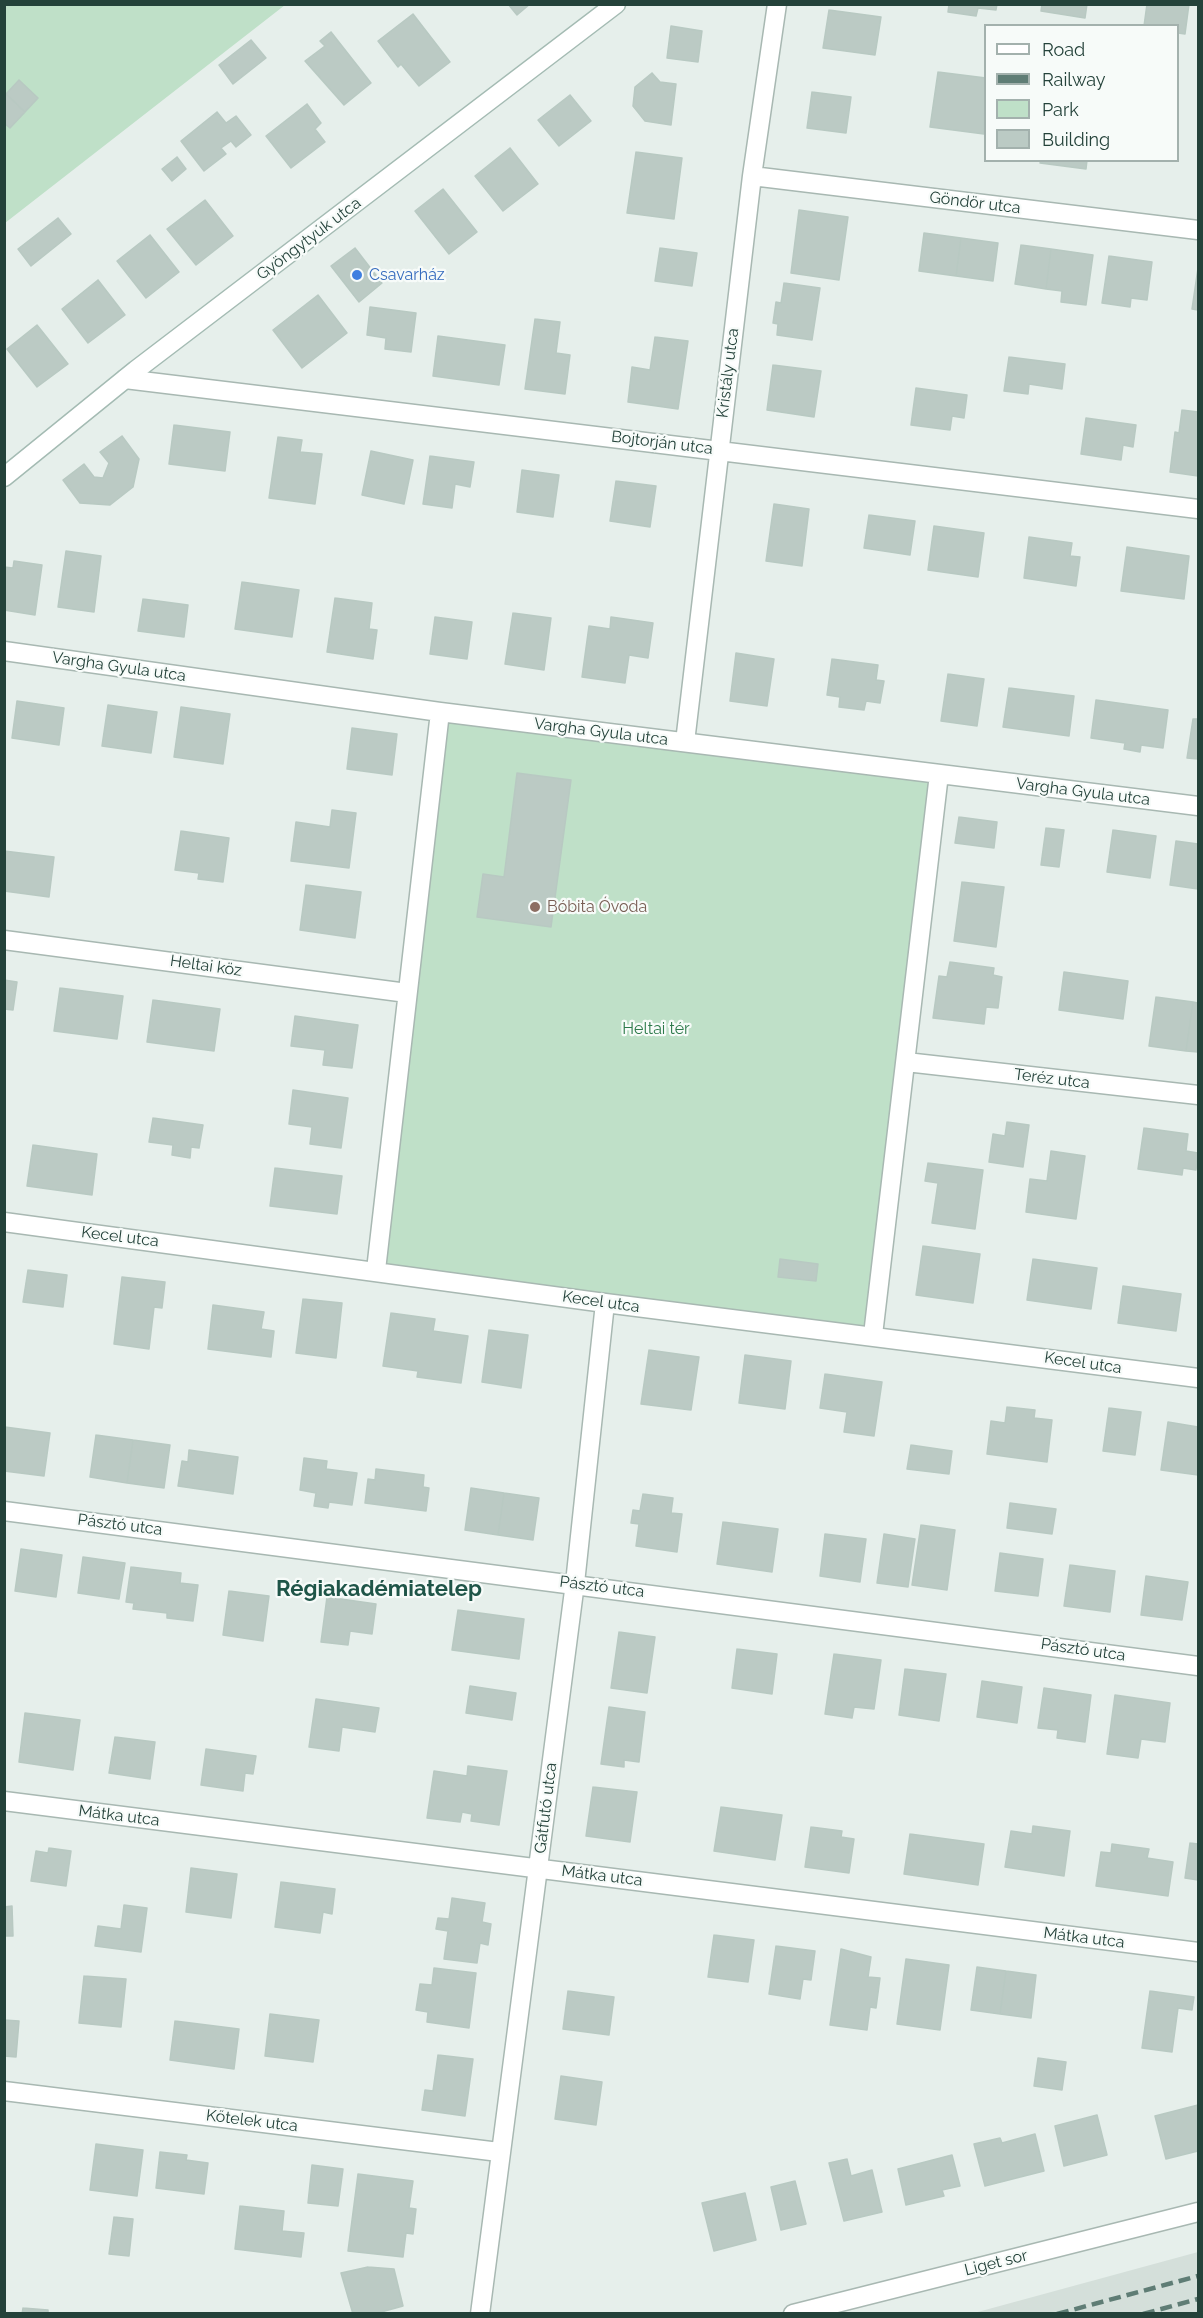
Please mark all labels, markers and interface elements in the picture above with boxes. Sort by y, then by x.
legend [984,24,1179,162]
text: Road [1042,39,1085,60]
text: Railway [1042,69,1106,90]
text: Park [1042,99,1079,120]
text: Building [1042,129,1110,150]
street label: Göndör utca [928,188,1022,218]
street label: Gyöngytyúk utca [253,194,365,284]
place label: Csavarház [369,265,445,285]
marker: Csavarház [350,268,364,282]
street label: Kristály utca [713,327,743,419]
street label: Bojtorján utca [610,427,714,459]
street label: Vargha Gyula utca [51,648,187,686]
street label: Vargha Gyula utca [533,714,669,750]
street label: Vargha Gyula utca [1015,774,1151,810]
place label: Bóbita Óvoda [547,897,647,917]
marker: Bóbita Óvoda [528,900,542,914]
street label: Heltai köz [169,951,243,981]
park label: Heltai tér [622,1019,690,1039]
street label: Teréz utca [1013,1065,1091,1093]
street label: Kecel utca [80,1223,160,1251]
street label: Kecel utca [561,1287,641,1317]
street label: Kecel utca [1043,1348,1123,1378]
street label: Pásztó utca [77,1510,163,1540]
street label: Pásztó utca [559,1572,645,1602]
district label: Régiakadémiatelep [276,1576,482,1602]
street label: Pásztó utca [1039,1635,1127,1665]
street label: Gátfutó utca [531,1762,561,1854]
street label: Mátka utca [77,1802,161,1830]
street label: Mátka utca [560,1862,644,1890]
street label: Mátka utca [1042,1924,1126,1952]
street label: Kőtelek utca [205,2106,299,2136]
street label: Liget sor [962,2246,1030,2280]

